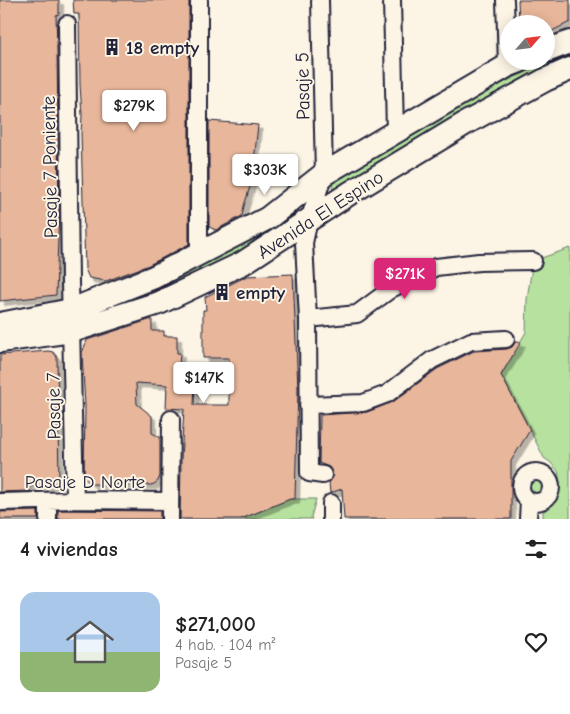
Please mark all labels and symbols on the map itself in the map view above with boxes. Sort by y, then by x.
north arrow [500,15,555,70]
building icon: 18 empty [102,37,122,57]
place label: 18 empty [126,37,199,59]
street label: Pasaje 5 [291,52,315,120]
pin: $279K [99,90,169,132]
street label: Pasaje 7 Poniente [38,96,62,238]
pin: $303K [230,154,300,196]
street label: Avenida El Espino [254,166,388,264]
pin: $271K [370,258,440,300]
building icon: empty [212,282,232,302]
place label: empty [236,282,286,304]
pin: $147K [169,362,239,404]
street label: Pasaje 7 [42,372,66,439]
street label: Pasaje D Norte [25,471,145,493]

